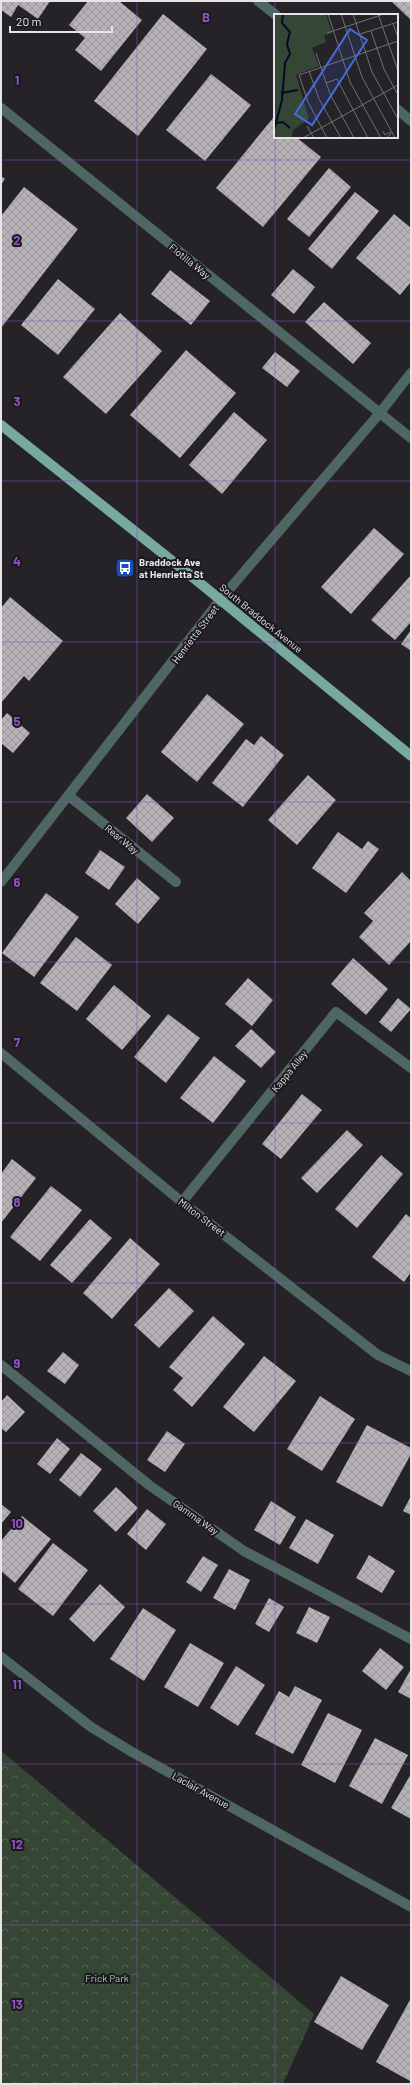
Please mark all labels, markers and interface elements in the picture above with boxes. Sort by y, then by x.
scale bar [10,8,112,34]
text: B [202,9,210,25]
text: 20 m [16,14,42,28]
inset map [274,14,398,138]
text: 1 [15,72,19,88]
text: 2 [13,232,21,248]
street label: Flotilla Way [167,241,213,281]
text: 3 [13,393,21,409]
text: 4 [13,553,21,569]
place label: Braddock Ave at Henrietta St [139,556,204,580]
bus stop icon: Braddock Ave at Henrietta St [114,557,136,579]
street label: South Braddock Avenue [217,581,305,655]
street label: Henrietta Street [169,602,221,666]
text: 5 [13,713,21,729]
street label: Rear Way [103,822,142,857]
text: 6 [14,874,21,890]
text: 7 [14,1034,21,1050]
street label: Kappa Alley [269,1048,310,1094]
text: 8 [13,1194,21,1210]
street label: Milton Street [176,1195,228,1239]
text: 9 [14,1355,21,1371]
street label: Gamma Way [171,1497,221,1537]
text: 10 [11,1515,23,1531]
text: 11 [12,1676,22,1692]
street label: Laclair Avenue [170,1769,232,1811]
text: 12 [11,1836,23,1852]
park label: Frick Park [85,1972,129,1984]
text: 13 [11,1996,23,2012]

